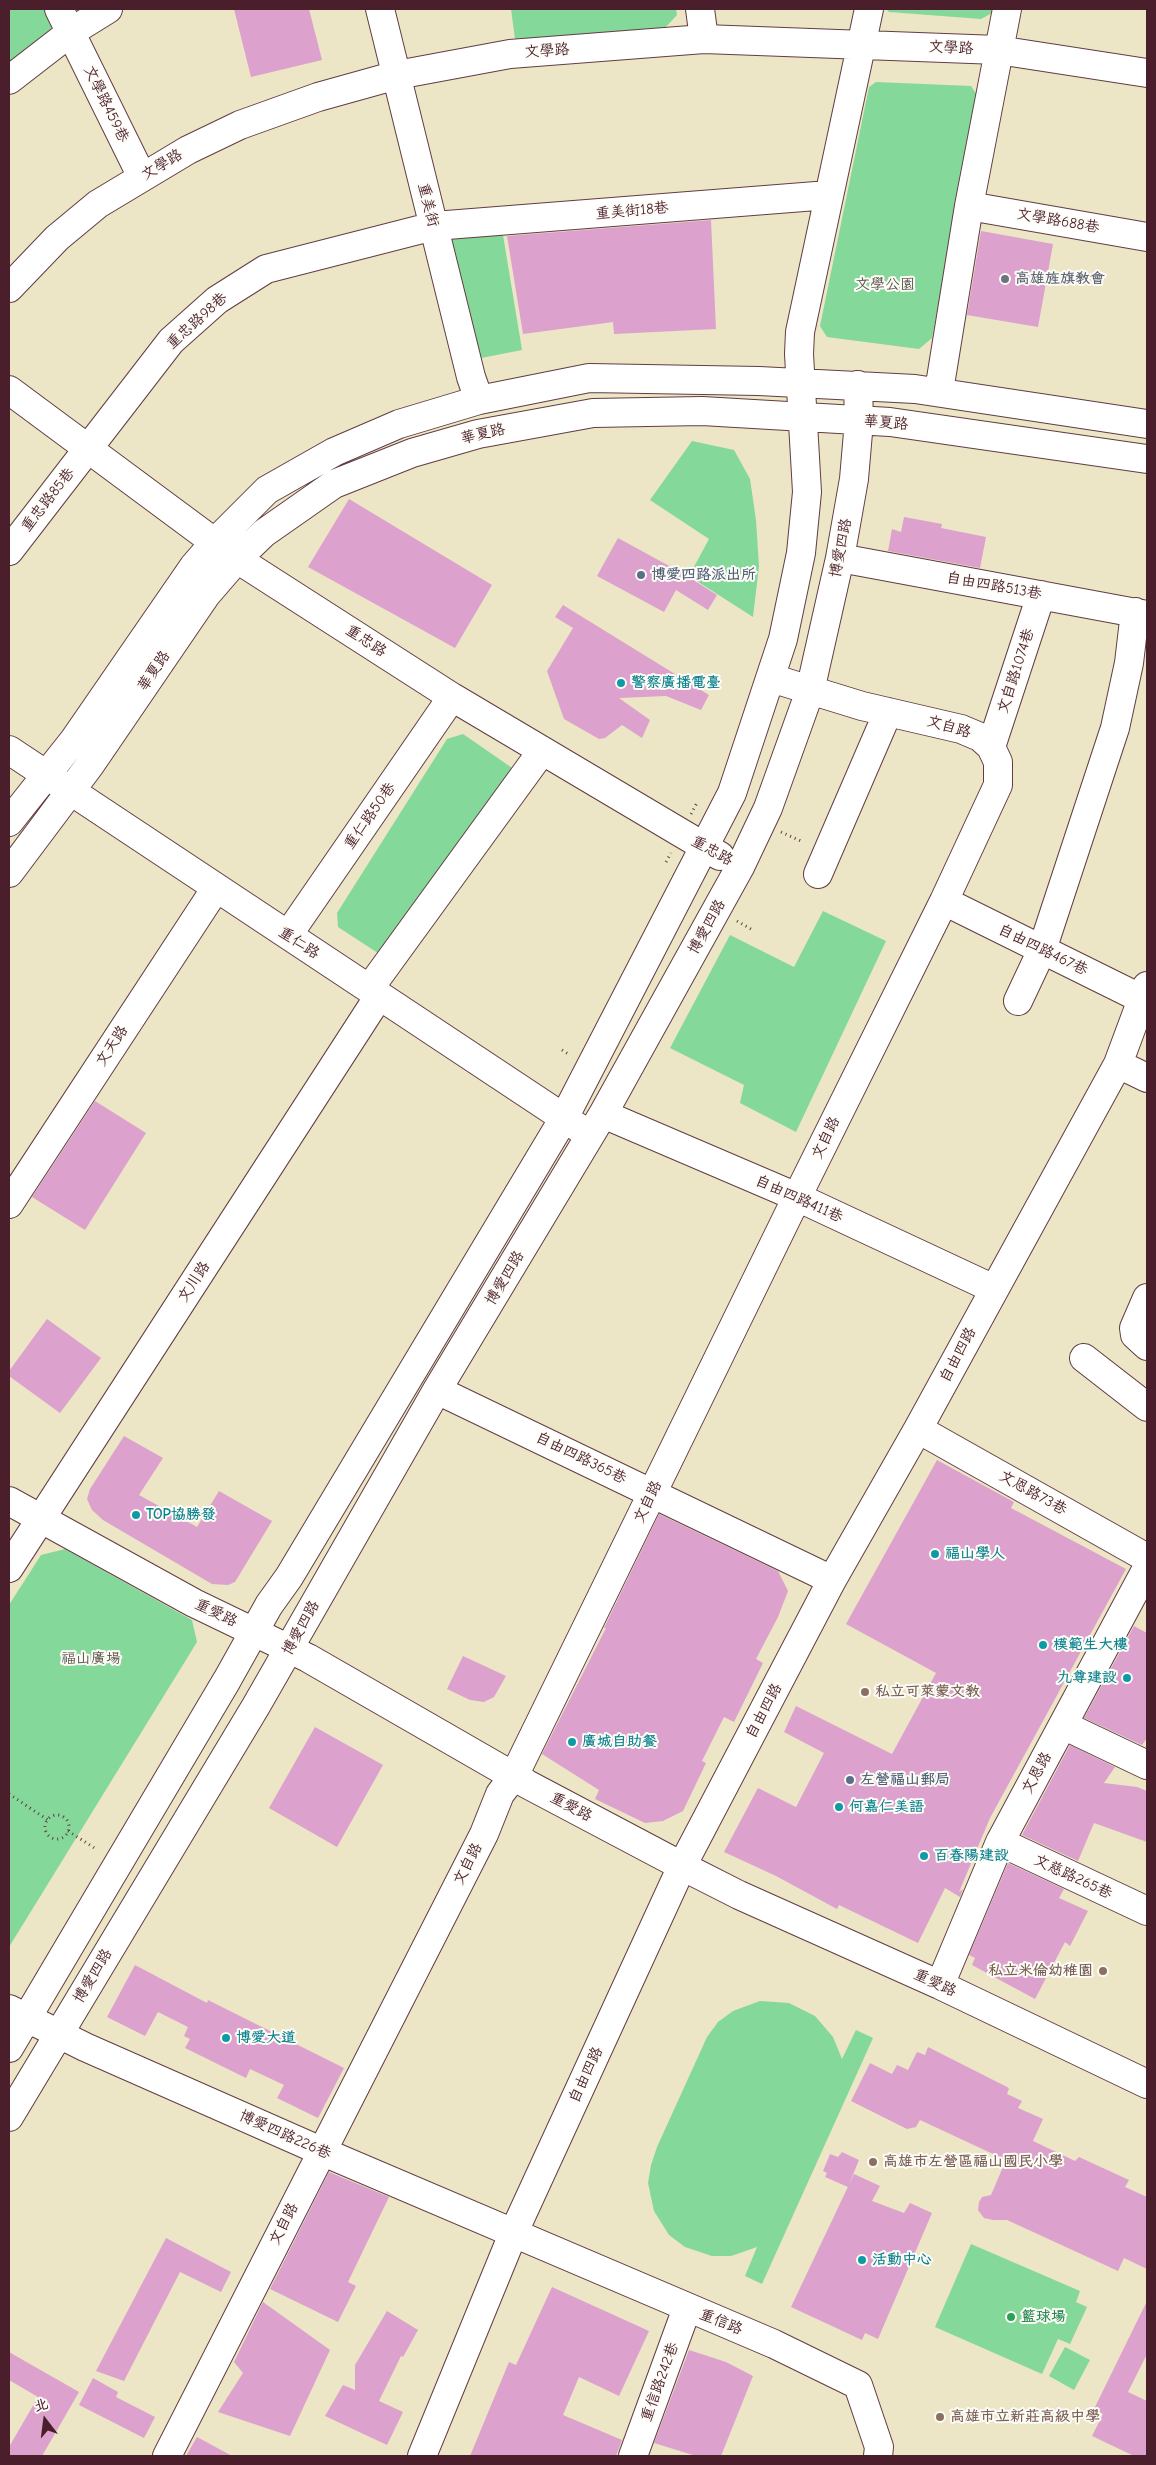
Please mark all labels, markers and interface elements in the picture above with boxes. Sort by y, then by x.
street label: 文學路 [928,38,974,58]
street label: 文學路 [524,40,570,62]
street label: 文學路459巷 [80,63,132,145]
street label: 文學路 [138,146,186,184]
street label: 重美街 [414,181,442,229]
street label: 重美街18巷 [595,199,669,223]
street label: 文學路688巷 [1015,205,1101,237]
place label: 高雄旌旗教會 [1015,270,1105,288]
marker: 高雄旌旗教會 [999,273,1011,285]
park label: 文學公園 [855,276,915,294]
street label: 重忠路98巷 [163,289,231,353]
street label: 華夏路 [863,412,909,434]
street label: 華夏路 [459,420,507,448]
street label: 重忠路85巷 [18,465,78,535]
street label: 博愛四路 [826,517,856,579]
place label: 博愛四路派出所 [651,566,756,584]
marker: 博愛四路派出所 [635,569,647,581]
street label: 自由四路513巷 [945,569,1043,603]
street label: 重忠路 [342,621,390,661]
street label: 文自路1074巷 [994,626,1038,716]
street label: 華夏路 [134,647,174,695]
place label: 警察廣播電臺 [631,674,721,692]
marker: 警察廣播電臺 [615,677,627,689]
street label: 文自路 [925,712,973,742]
street label: 重仁路50巷 [340,779,400,853]
street label: 重忠路 [688,832,736,870]
street label: 博愛四路 [685,896,729,958]
street label: 自由四路467巷 [995,921,1091,979]
street label: 重仁路 [275,923,323,963]
street label: 文天路 [92,1022,132,1070]
street label: 文自路 [808,1114,844,1162]
street label: 自由四路411巷 [752,1172,846,1226]
street label: 博愛四路 [482,1248,528,1308]
street label: 文川路 [174,1258,214,1306]
street label: 自由四路 [936,1324,980,1386]
street label: 自由四路365巷 [533,1428,629,1488]
street label: 文恩路73巷 [996,1467,1070,1519]
street label: 文自路 [630,1478,666,1526]
place label: TOP協勝發 [146,1506,216,1524]
marker: TOP協勝發 [130,1509,142,1521]
place label: 福山學人 [945,1545,1005,1563]
marker: 福山學人 [929,1548,941,1560]
street label: 重愛路 [192,1595,240,1631]
street label: 博愛四路 [279,1597,323,1659]
place label: 模範生大樓 [1053,1636,1128,1654]
marker: 模範生大樓 [1037,1639,1049,1651]
park label: 福山廣場 [61,1650,121,1668]
place label: 九尊建設 [1057,1669,1117,1687]
marker: 九尊建設 [1121,1672,1133,1684]
street label: 自由四路 [742,1680,786,1742]
place label: 私立可萊蒙文教 [875,1683,980,1701]
marker: 私立可萊蒙文教 [859,1686,871,1698]
place label: 廣城自助餐 [582,1733,657,1751]
marker: 廣城自助餐 [566,1736,578,1748]
street label: 文恩路 [1018,1749,1056,1797]
place label: 左營福山郵局 [860,1771,950,1789]
marker: 左營福山郵局 [844,1774,856,1786]
street label: 重愛路 [547,1788,595,1826]
place label: 何嘉仁美語 [849,1798,924,1816]
marker: 何嘉仁美語 [833,1801,845,1813]
street label: 文自路 [450,1840,486,1888]
place label: 百春陽建設 [934,1847,1009,1865]
marker: 百春陽建設 [918,1850,930,1862]
street label: 文慈路265巷 [1031,1851,1115,1903]
street label: 博愛四路 [70,1946,116,2006]
place label: 私立米倫幼稚園 [988,1962,1093,1980]
street label: 重愛路 [911,1965,959,2001]
marker: 私立米倫幼稚園 [1097,1965,1109,1977]
place label: 博愛大道 [236,2029,296,2047]
marker: 博愛大道 [220,2032,232,2044]
street label: 自由四路 [565,2044,607,2106]
street label: 博愛四路226巷 [236,2107,334,2163]
place label: 高雄市左營區福山國民小學 [883,2153,1063,2171]
marker: 高雄市左營區福山國民小學 [867,2156,879,2168]
street label: 文自路 [266,2200,302,2248]
place label: 活動中心 [872,2251,932,2269]
marker: 活動中心 [856,2254,868,2266]
street label: 重信路 [697,2305,745,2339]
place label: 籃球場 [1021,2308,1066,2326]
marker: 籃球場 [1005,2311,1017,2323]
street label: 重信路242巷 [637,2340,683,2424]
north arrow [20,2395,70,2445]
text: 北 [32,2395,50,2415]
place label: 高雄市立新莊高級中學 [950,2408,1100,2426]
marker: 高雄市立新莊高級中學 [934,2411,946,2423]

